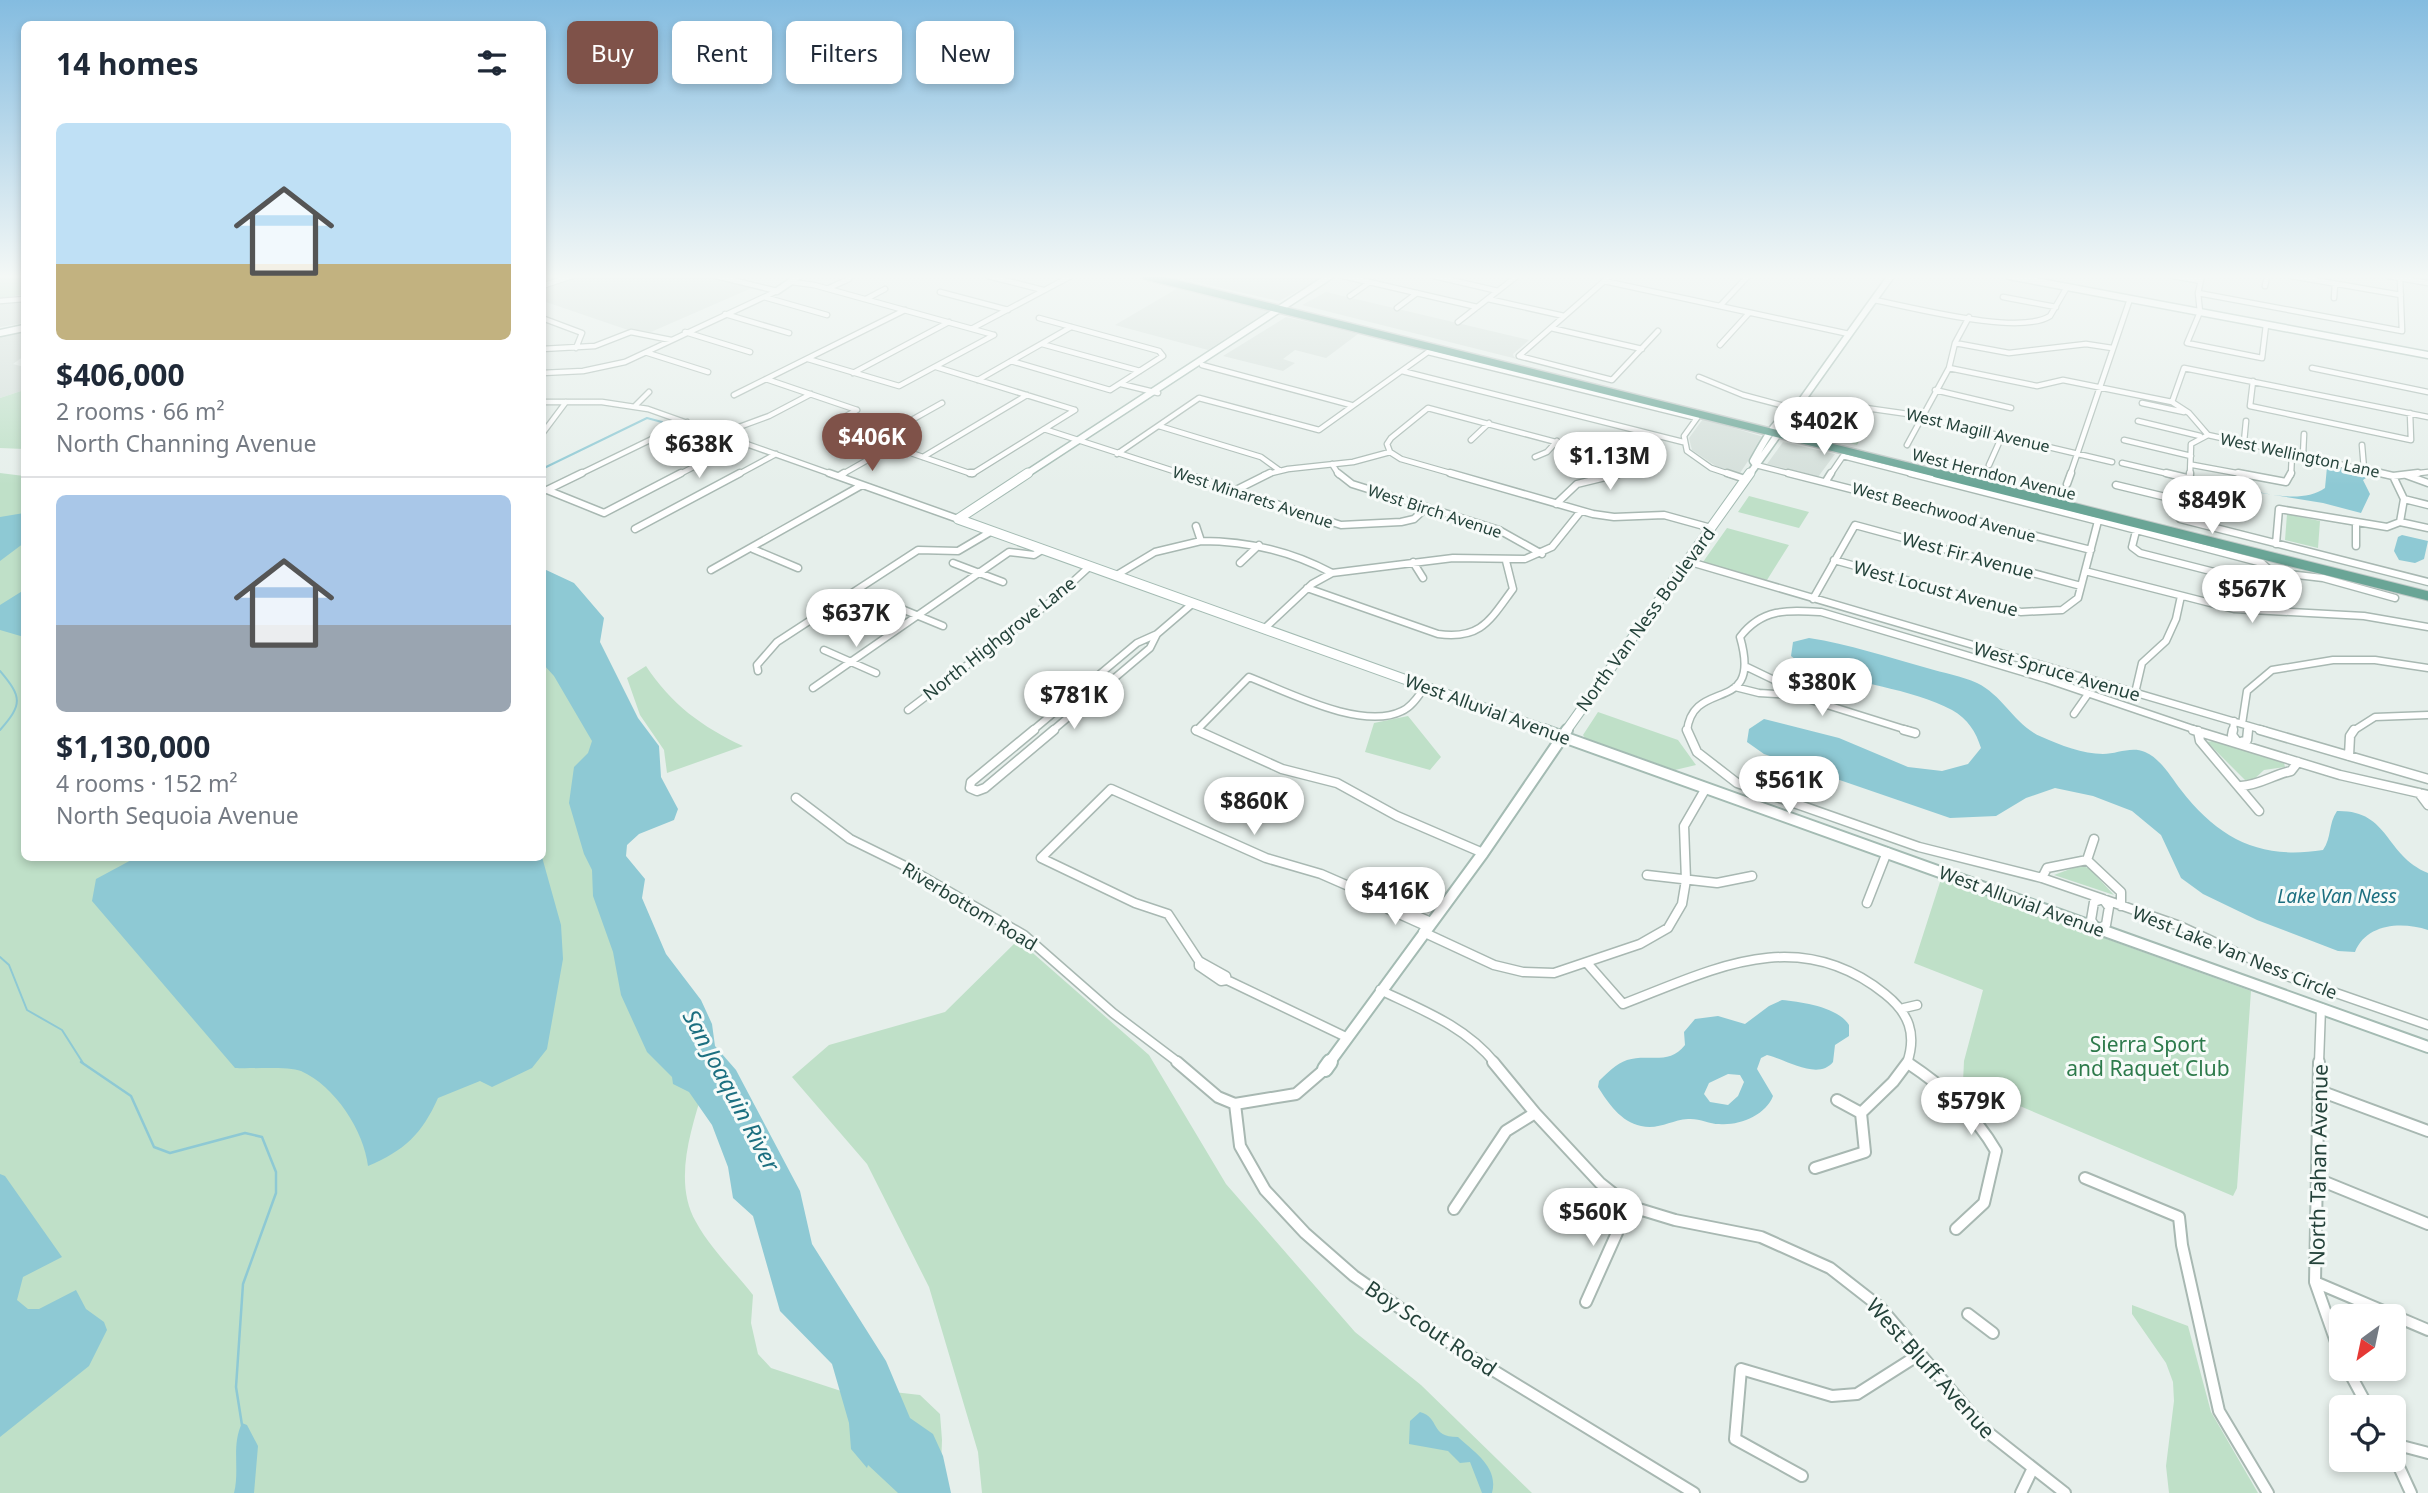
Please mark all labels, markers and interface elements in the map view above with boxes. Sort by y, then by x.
chip: Buy [567,21,658,84]
chip: Rent [672,21,772,84]
chip: Filters [786,21,902,84]
chip: New [916,21,1014,84]
text: 14 homes [56,43,199,84]
icon: filters [473,44,511,82]
icon: home [221,168,347,294]
text: $406,000 [56,354,185,395]
text: 2 rooms · 66 m² [56,395,225,427]
pin: $402K [1775,398,1873,457]
street label: West Magill Avenue [1904,403,2052,457]
text: $402K [1790,404,1858,436]
pin: $406K [823,414,921,473]
pin: $638K [650,420,748,480]
text: $406K [838,420,906,452]
text: North Channing Avenue [56,427,317,459]
text: $638K [665,427,733,459]
street label: West Wellington Lane [2218,427,2382,483]
pin: $1.13M [1553,433,1667,492]
text: $1.13M [1570,439,1650,471]
street label: West Herndon Avenue [1910,443,2078,505]
street label: West Minarets Avenue [1170,461,1336,533]
pin: $849K [2163,476,2261,536]
street label: West Beechwood Avenue [1850,477,2038,547]
street label: West Birch Avenue [1365,479,1505,543]
text: $849K [2178,483,2246,515]
street label: North Van Ness Boulevard [1570,522,1720,716]
street label: West Fir Avenue [1899,526,2037,584]
icon: home [221,540,347,666]
street label: West Locust Avenue [1851,554,2021,622]
pin: $567K [2203,566,2301,625]
street label: North Highgrove Lane [918,571,1080,705]
text: $567K [2218,572,2286,604]
pin: $637K [807,590,905,649]
text: $637K [822,596,890,628]
street label: West Spruce Avenue [1971,636,2143,706]
pin: $380K [1773,658,1871,718]
text: $380K [1788,665,1856,697]
street label: West Alluvial Avenue [1402,668,1574,750]
pin: $781K [1025,672,1123,731]
text: $781K [1040,678,1108,710]
text: $1,130,000 [56,726,210,767]
pin: $561K [1740,756,1838,816]
text: $561K [1755,763,1823,795]
text: 4 rooms · 152 m² [56,767,238,799]
pin: $860K [1205,778,1303,837]
text: $860K [1220,784,1288,816]
text: North Sequoia Avenue [56,799,299,831]
street label: Riverbottom Road [898,856,1042,956]
street label: West Alluvial Avenue [1936,860,2108,942]
pin: $416K [1346,867,1444,927]
text: $416K [1361,874,1429,906]
water label: Lake Van Ness [2277,883,2397,909]
street label: West Lake Van Ness Circle [2129,900,2341,1004]
water label: San Joaquin River [676,1004,788,1177]
park label: Sierra Sport and Raquet Club [2066,1030,2230,1082]
street label: North Tahan Avenue [2302,1064,2334,1266]
pin: $579K [1922,1078,2020,1137]
text: $579K [1937,1084,2005,1116]
pin: $560K [1544,1188,1642,1248]
text: $560K [1559,1195,1627,1227]
street label: Boy Scout Road [1360,1274,1502,1382]
street label: West Bluff Avenue [1860,1292,2002,1444]
north arrow [2329,1304,2406,1381]
map controls [2329,1304,2406,1472]
button: locate [2329,1395,2406,1472]

